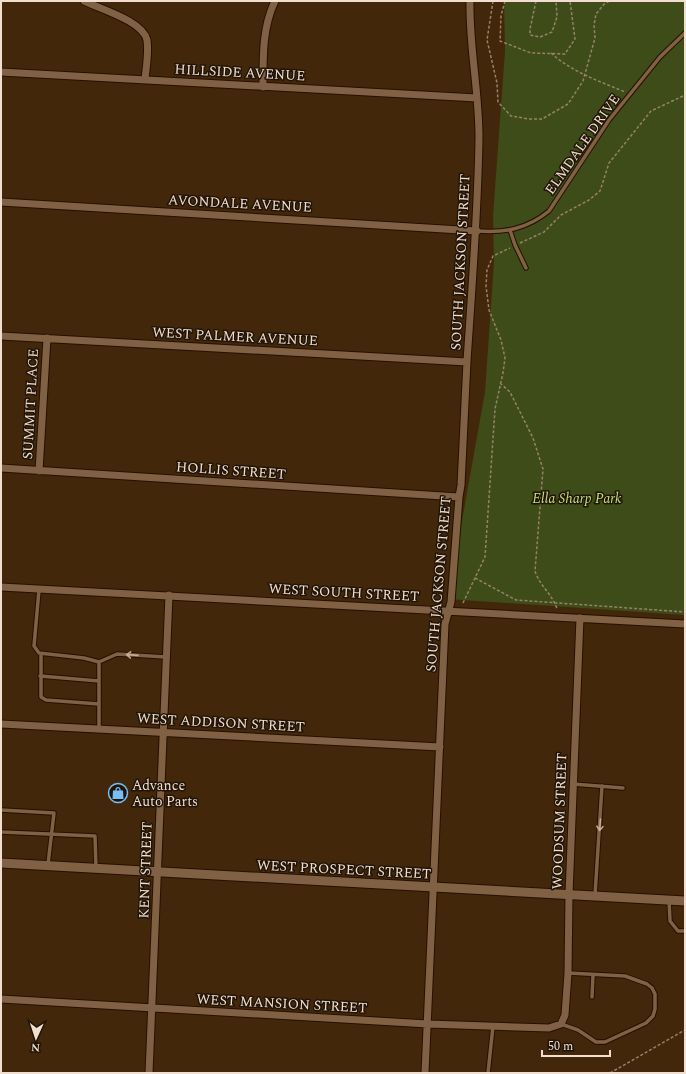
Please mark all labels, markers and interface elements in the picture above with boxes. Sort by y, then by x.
street label: HILLSIDE AVENUE [174,59,306,86]
street label: ELMDALE DRIVE [540,90,625,199]
street label: SOUTH JACKSON STREET [445,173,476,351]
street label: AVONDALE AVENUE [167,189,313,218]
street label: WEST PALMER AVENUE [152,322,318,351]
street label: SUMMIT PLACE [17,348,44,460]
street label: HOLLIS STREET [175,456,287,485]
park label: Ella Sharp Park [532,488,622,509]
street label: SOUTH JACKSON STREET [420,495,457,673]
street label: WEST SOUTH STREET [268,578,420,607]
one-way arrow [126,651,139,658]
street label: WEST ADDISON STREET [136,708,305,737]
street label: WOODSUM STREET [547,752,572,890]
place label: Advance Auto Parts [132,775,198,812]
shop icon: Advance Auto Parts [107,782,129,804]
one-way arrow [596,818,603,831]
street label: KENT STREET [133,821,158,919]
street label: WEST PROSPECT STREET [256,854,432,885]
street label: WEST MANSION STREET [196,989,368,1018]
north arrow [16,1018,56,1058]
scale bar [542,1032,610,1058]
text: 50 m [548,1037,573,1056]
text: N [31,1039,40,1056]

